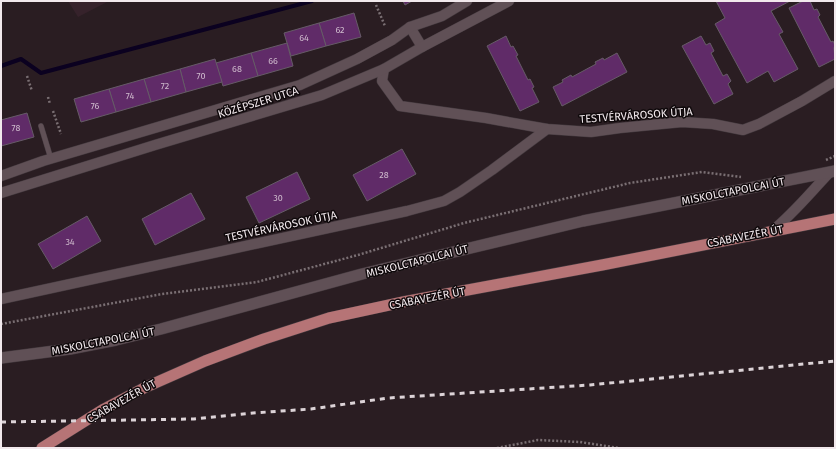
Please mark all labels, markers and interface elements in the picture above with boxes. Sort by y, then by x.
house number: 62 [335,25,345,35]
house number: 64 [299,33,309,43]
house number: 66 [268,56,278,66]
house number: 68 [232,64,242,74]
house number: 70 [197,71,205,81]
house number: 72 [161,81,169,91]
street label: KÖZÉPSZER UTCA [216,83,301,121]
house number: 74 [126,91,134,101]
house number: 76 [91,101,99,111]
street label: TESTVÉRVÁROSOK ÚTJA [579,104,694,126]
house number: 78 [12,123,20,133]
house number: 28 [379,170,389,180]
street label: MISKOLCTAPOLCAI ÚT [680,174,786,208]
house number: 30 [273,193,283,203]
street label: TESTVÉRVÁROSOK ÚTJA [224,207,339,245]
street label: CSABAVEZÉR ÚT [706,222,784,250]
house number: 34 [65,237,75,247]
street label: MISKOLCTAPOLCAI ÚT [364,241,470,280]
street label: CSABAVEZÉR ÚT [388,284,466,312]
street label: MISKOLCTAPOLCAI ÚT [50,324,156,358]
street label: CSABAVEZÉR ÚT [84,376,158,426]

